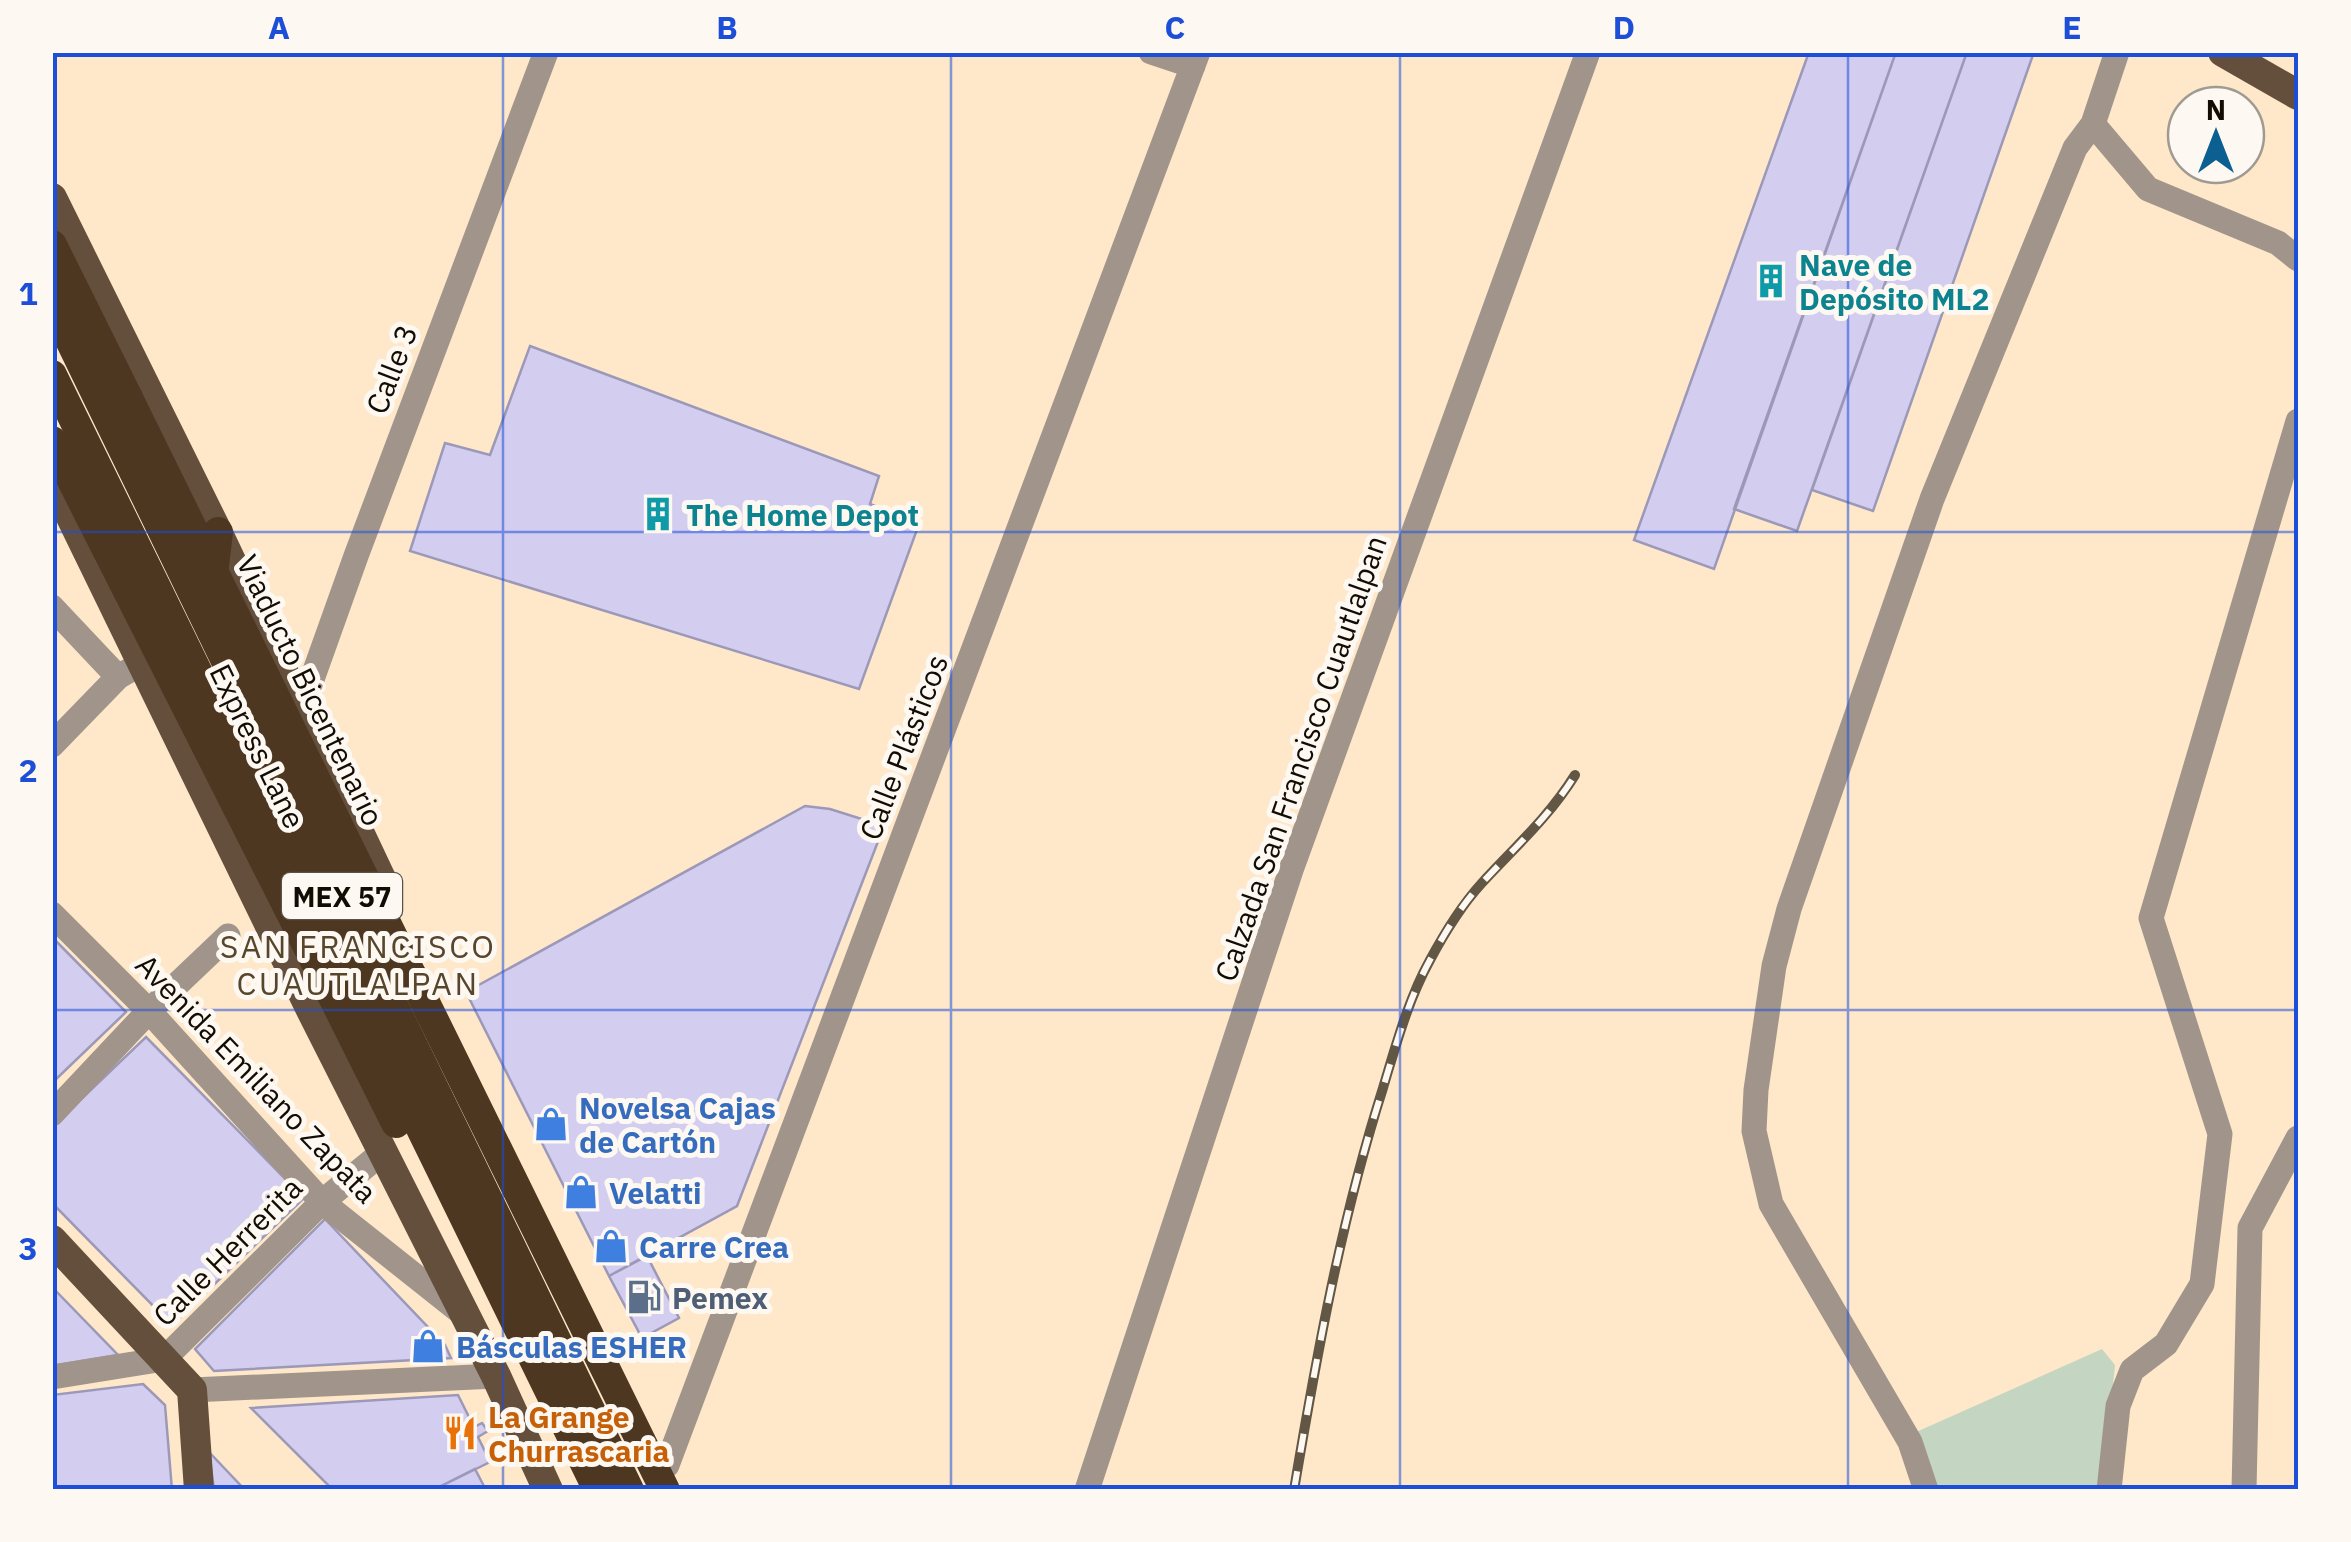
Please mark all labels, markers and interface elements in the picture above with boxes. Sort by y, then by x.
text: A [268,6,290,48]
text: B [716,6,738,48]
text: C [1165,6,1185,48]
text: D [1613,6,1635,48]
text: E [2062,6,2082,48]
north arrow [2166,85,2266,185]
text: N [2206,91,2226,128]
place label: Nave de Depósito ML2 [1799,245,1989,318]
building icon: Nave de Depósito ML2 [1752,262,1790,300]
text: 1 [18,272,38,314]
street label: Calle 3 [356,319,426,419]
building icon: The Home Depot [639,495,677,533]
place label: The Home Depot [686,495,919,534]
street label: Calzada San Francisco Cuautlalpan [1205,530,1395,986]
street label: Viaducto Bicentenario [229,548,393,832]
street label: Calle Plásticos [850,649,956,845]
street label: Express Lane [201,657,315,835]
text: 2 [18,749,38,791]
road number: MEX 57 [282,873,402,919]
district label: SAN FRANCISCO CUAUTLALPAN [220,925,496,1004]
street label: Avenida Emiliano Zapata [128,945,386,1211]
place label: Novelsa Cajas de Cartón [579,1088,776,1161]
shop icon: Novelsa Cajas de Cartón [532,1105,570,1143]
street label: Calle Herrerita [144,1168,310,1334]
shop icon: Velatti [562,1173,600,1211]
place label: Velatti [609,1173,702,1212]
text: 3 [18,1227,38,1269]
shop icon: Carre Crea [592,1227,630,1265]
place label: Carre Crea [639,1227,789,1266]
fuel station icon: Pemex [625,1278,663,1316]
place label: Pemex [672,1278,768,1317]
shop icon: Básculas ESHER [409,1327,447,1365]
place label: Básculas ESHER [456,1327,687,1366]
place label: La Grange Churrascaria [488,1397,670,1470]
restaurant icon: La Grange Churrascaria [441,1414,479,1452]

